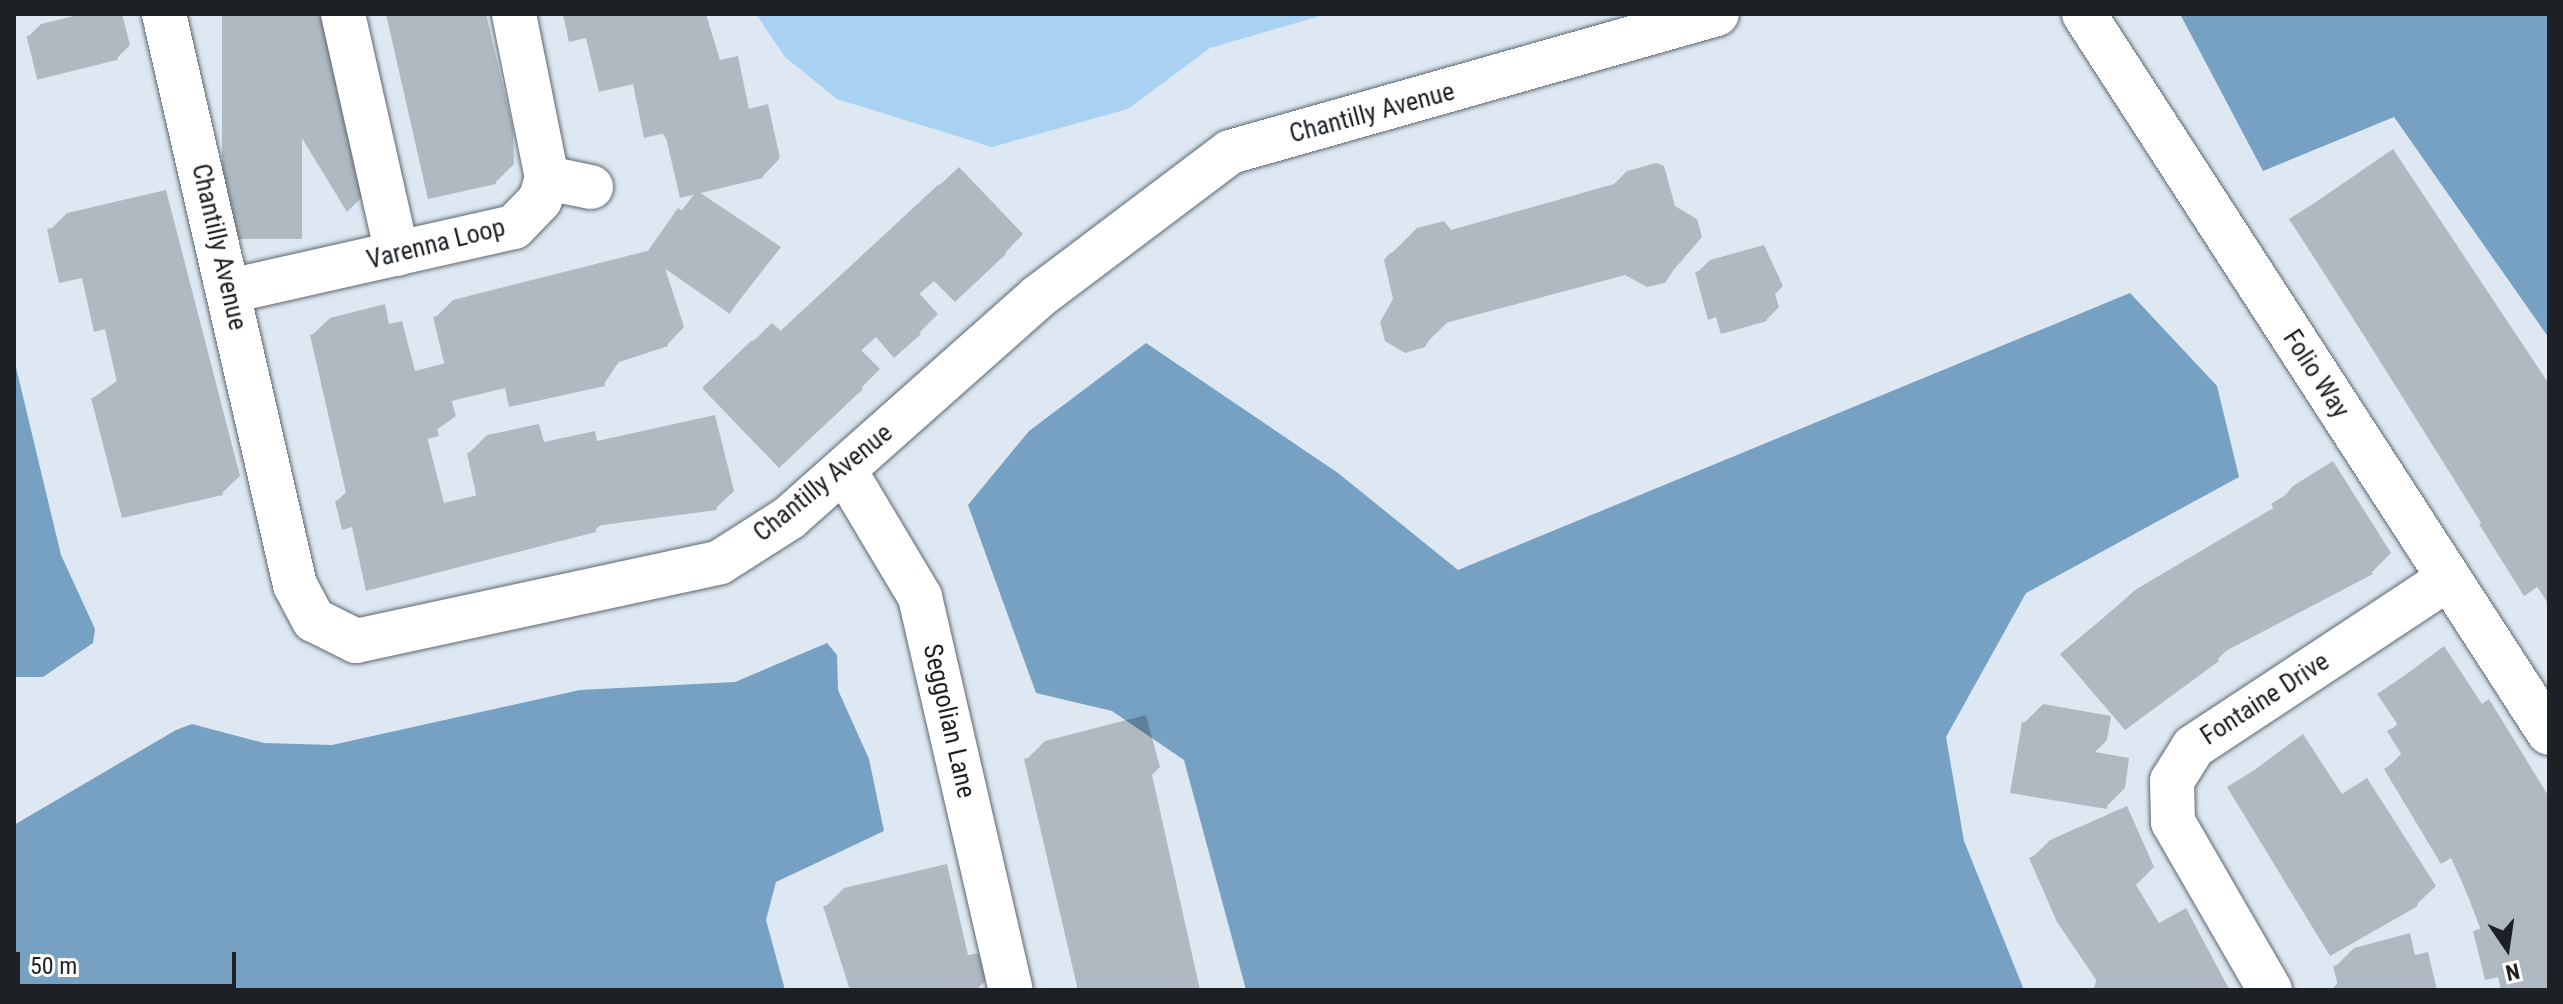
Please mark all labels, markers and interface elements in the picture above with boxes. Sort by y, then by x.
street label: Chantilly Avenue [1286,76,1458,150]
street label: Chantilly Avenue [185,161,253,333]
street label: Varenna Loop [364,212,508,276]
street label: Folio Way [2276,324,2356,424]
street label: Chantilly Avenue [747,418,899,548]
street label: Seggolian Lane [916,641,982,801]
street label: Fontaine Drive [2195,646,2335,752]
north arrow [2467,908,2547,988]
scale bar [20,936,240,986]
text: 50 m [30,952,77,980]
text: N [2503,958,2522,986]

